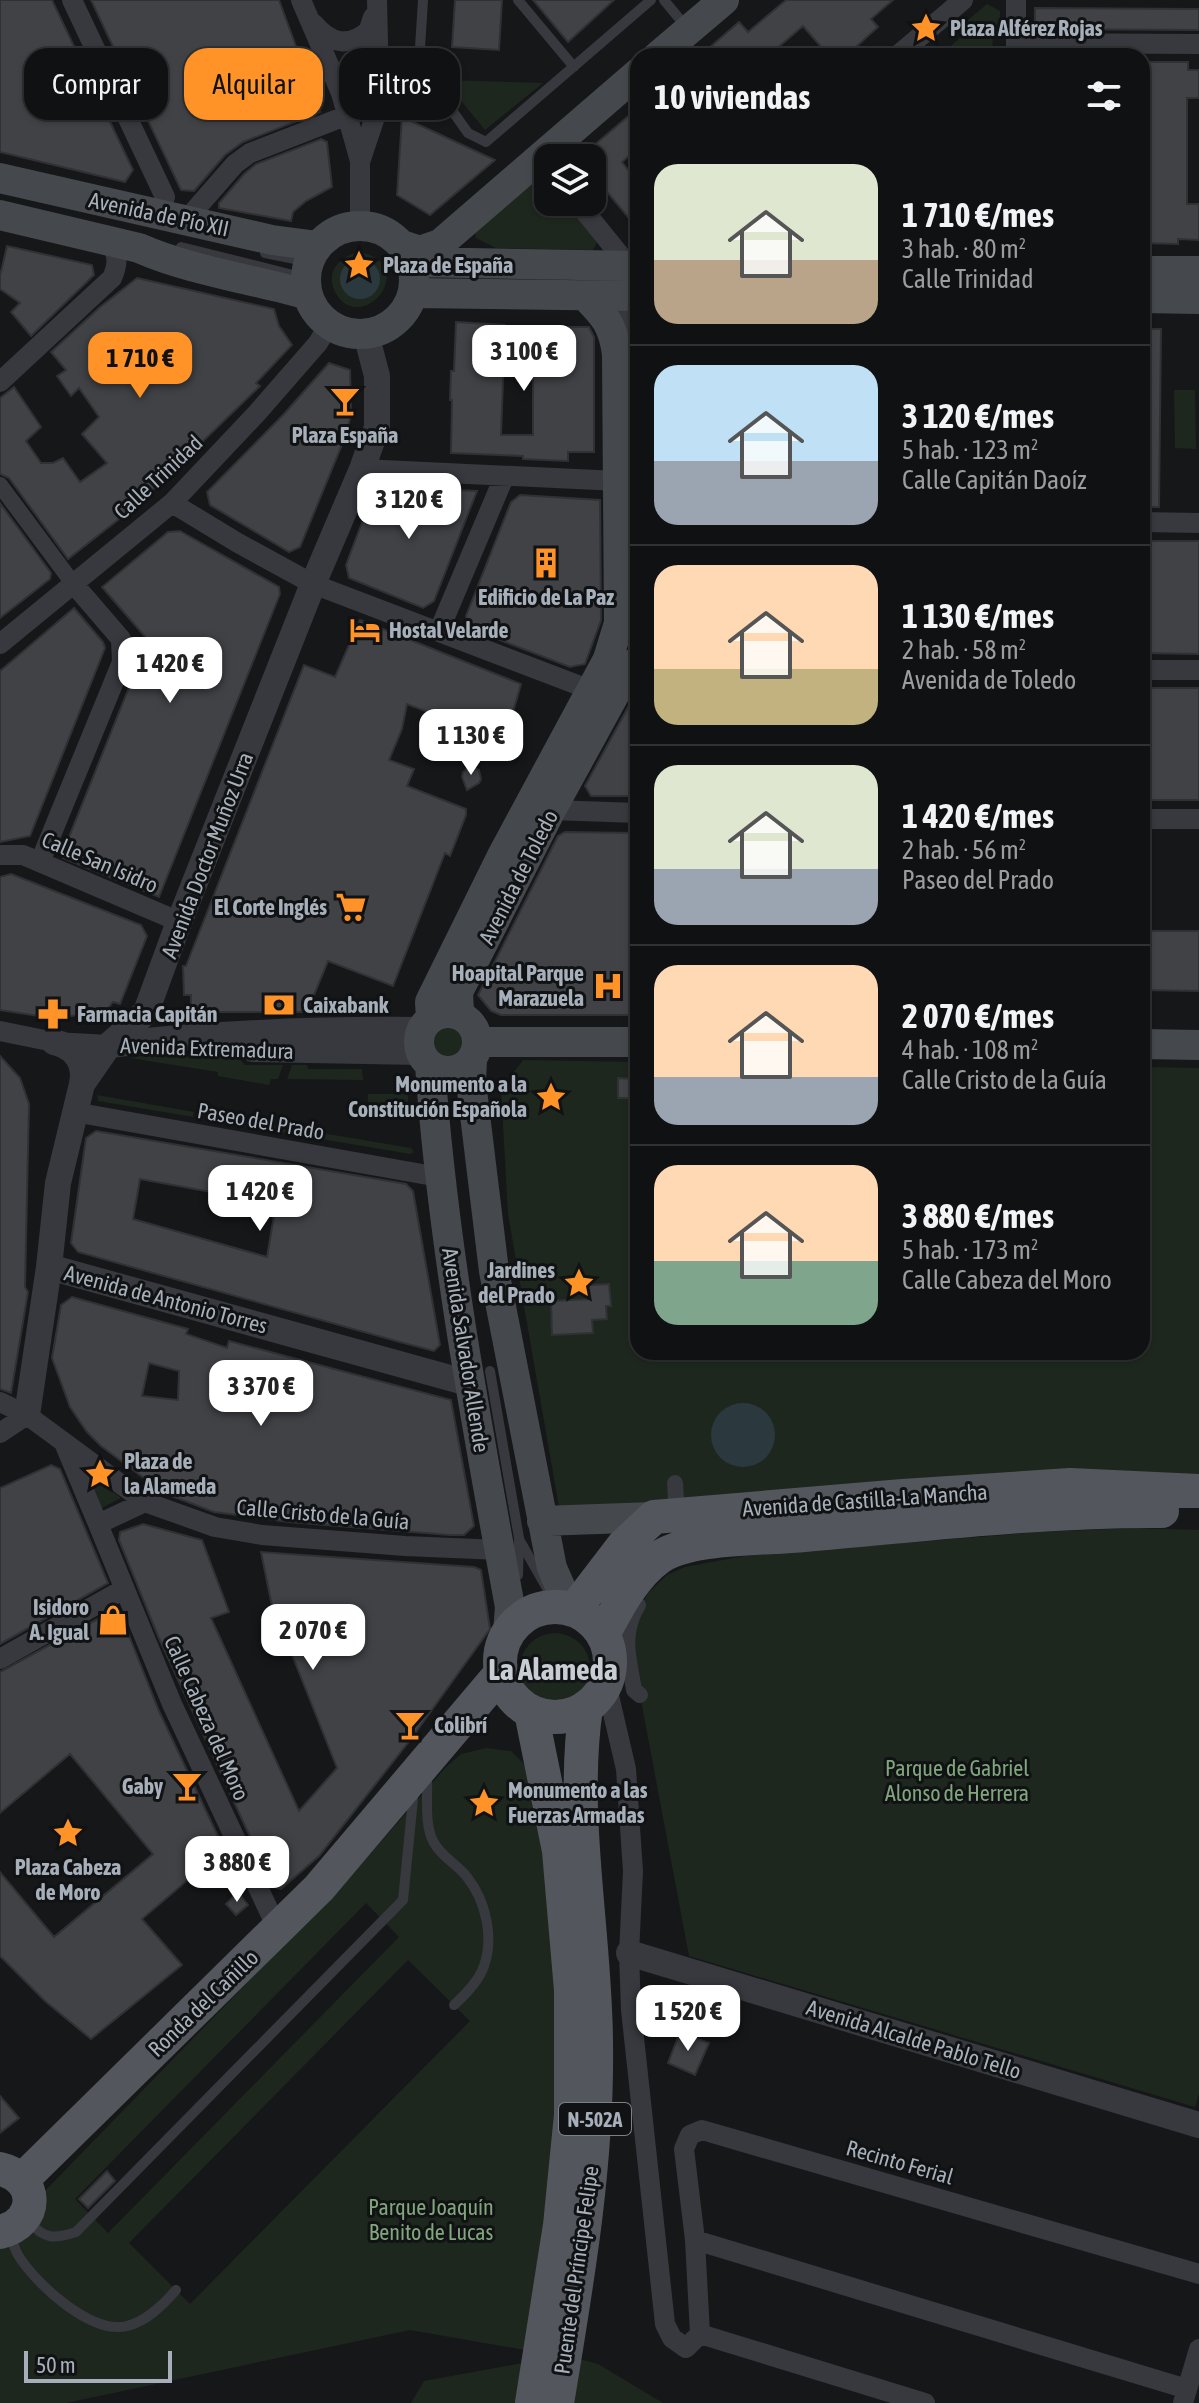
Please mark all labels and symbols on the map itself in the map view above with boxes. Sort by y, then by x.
place icon: Plaza Alférez Rojas [909,11,943,45]
place label: Plaza Alférez Rojas [950,15,1103,41]
street label: Avenida de Pío XII [87,186,231,242]
place icon: Plaza de España [342,248,376,282]
place label: Plaza de España [383,252,513,278]
pin: 3 100 € [450,325,598,393]
pin: 1 710 € [66,332,214,400]
bar icon: Plaza España [328,384,362,418]
place label: Plaza España [292,422,398,448]
street label: Calle Trinidad [108,430,208,524]
pin: 3 120 € [335,473,483,541]
building icon: Edificio de La Paz [529,546,563,580]
place label: Edificio de La Paz [478,584,614,610]
hotel icon: Hostal Velarde [348,613,382,647]
place label: Hostal Velarde [389,617,508,643]
pin: 1 420 € [96,637,244,705]
pin: 1 130 € [397,709,545,777]
street label: Avenida Doctor Muñoz Urra [156,748,258,962]
street label: Avenida de Toledo [473,805,563,949]
street label: Calle San Isidro [38,826,162,898]
supermarket icon: El Corte Inglés [334,890,368,924]
place label: El Corte Inglés [214,894,327,920]
place label: Hoapital Parque Marazuela [452,960,584,1011]
hospital icon: Hoapital Parque Marazuela [591,969,625,1003]
bank icon: Caixabank [262,988,296,1022]
place label: Caixabank [303,992,389,1018]
pharmacy icon: Farmacia Capitán [36,997,70,1031]
place label: Farmacia Capitán [77,1001,218,1027]
street label: Avenida Extremadura [120,1032,294,1064]
place label: Monumento a la Constitución Española [348,1071,527,1122]
place icon: Monumento a la Constitución Española [534,1080,568,1114]
street label: Paseo del Prado [195,1097,327,1145]
pin: 1 420 € [186,1165,334,1233]
street label: Avenida Salvador Allende [437,1246,495,1454]
place label: Jardines del Prado [478,1257,555,1308]
street label: Avenida de Antonio Torres [62,1259,270,1339]
place icon: Jardines del Prado [562,1266,596,1300]
pin: 3 370 € [187,1360,335,1428]
place label: Plaza de la Alameda [124,1448,216,1499]
place icon: Plaza de la Alameda [83,1457,117,1491]
street label: Avenida de Castilla-La Mancha [742,1478,988,1522]
street label: Calle Cristo de la Guía [236,1493,410,1535]
place label: Isidoro A. Igual [29,1594,90,1645]
shop icon: Isidoro A. Igual [96,1603,130,1637]
pin: 2 070 € [239,1604,387,1672]
street label: Calle Cabeza del Moro [159,1632,255,1804]
district label: La Alameda [488,1652,618,1686]
bar icon: Colibrí [393,1708,427,1742]
place label: Colibrí [434,1712,488,1738]
park label: Parque de Gabriel Alonso de Herrera [885,1755,1029,1806]
bar icon: Gaby [170,1769,204,1803]
place label: Gaby [122,1773,163,1799]
place label: Monumento a las Fuerzas Armadas [508,1777,648,1828]
place icon: Monumento a las Fuerzas Armadas [467,1786,501,1820]
place icon: Plaza Cabeza de Moro [51,1816,85,1850]
pin: 3 880 € [163,1836,311,1904]
place label: Plaza Cabeza de Moro [15,1854,121,1905]
street label: Ronda del Cañillo [143,1944,263,2062]
pin: 1 520 € [614,1985,762,2053]
street label: Avenida Alcalde Pablo Tello [804,1994,1024,2084]
road number: N-502A [559,2103,631,2135]
street label: Recinto Ferial [843,2134,957,2190]
street label: Puente del Príncipe Felipe [549,2164,603,2376]
park label: Parque Joaquín Benito de Lucas [368,2194,494,2245]
scale bar [24,2347,172,2383]

